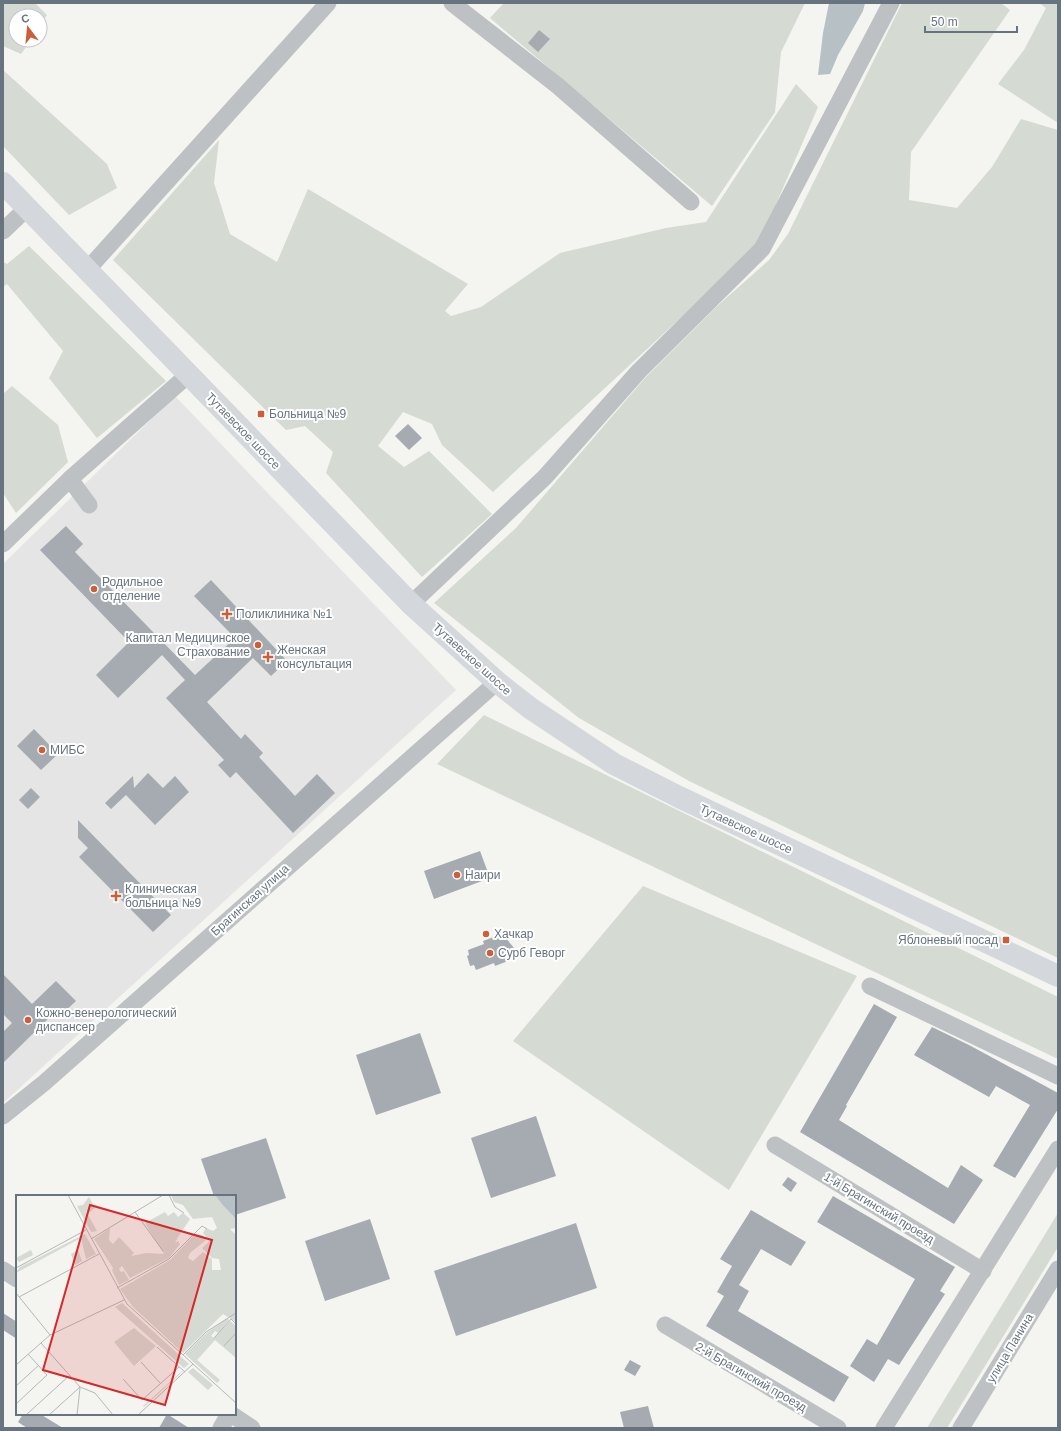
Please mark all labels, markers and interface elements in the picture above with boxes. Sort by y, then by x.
north arrow [8,8,48,48]
scale bar [925,8,1017,34]
text: С [20,12,31,25]
text: 50 m [931,15,958,29]
street label: Тутаевское шоссе [203,390,283,472]
place label: Больница №9 [269,407,347,421]
marker: Больница №9 [256,409,266,419]
place label: Родильное отделение [102,575,163,603]
marker: Родильное отделение [89,584,99,594]
place label: Поликлиника №1 [236,607,333,621]
marker: Поликлиника №1 [221,608,233,620]
street label: Тутаевское шоссе [430,620,514,698]
place label: Капитал Медицинское Страхование [126,631,250,659]
marker: Капитал Медицинское Страхование [253,640,263,650]
place label: Женская консультация [277,643,352,671]
marker: Женская консультация [262,651,274,663]
place label: МИБС [50,743,85,757]
marker: МИБС [37,745,47,755]
street label: Тутаевское шоссе [697,801,795,857]
street label: Брагинская улица [208,861,292,939]
place label: Наири [465,868,500,882]
marker: Наири [452,870,462,880]
place label: Клиническая больница №9 [125,882,202,910]
marker: Клиническая больница №9 [110,890,122,902]
place label: Хачкар [494,927,534,941]
marker: Хачкар [481,929,491,939]
place label: Яблоневый посад [898,933,998,947]
marker: Яблоневый посад [1001,935,1011,945]
place label: Сурб Геворг [498,946,566,960]
marker: Сурб Геворг [485,948,495,958]
place label: Кожно-венерологический диспансер [36,1006,177,1034]
marker: Кожно-венерологический диспансер [23,1015,33,1025]
street label: 1-й Брагинский проезд [821,1170,937,1246]
inset map [16,1195,236,1415]
street label: улица Панина [984,1311,1036,1385]
street label: 2-й Брагинский проезд [693,1339,809,1415]

